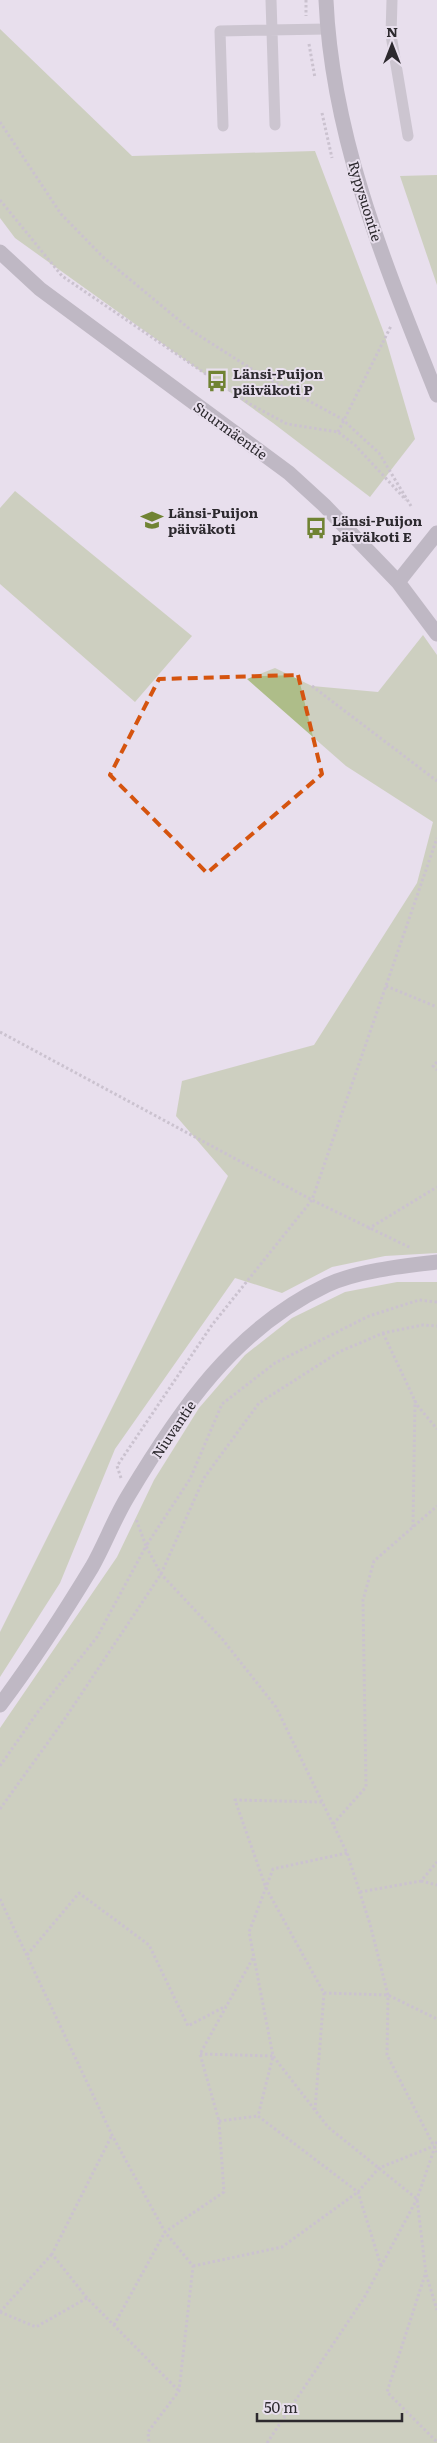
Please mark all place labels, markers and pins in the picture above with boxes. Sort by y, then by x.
place label: Länsi-Puijon päiväkoti P [233,363,324,399]
bus stop icon: Länsi-Puijon päiväkoti P [204,368,230,394]
place label: Länsi-Puijon päiväkoti [168,502,259,538]
school or university icon: Länsi-Puijon päiväkoti [139,507,165,533]
place label: Länsi-Puijon päiväkoti E [332,510,423,546]
bus stop icon: Länsi-Puijon päiväkoti E [303,515,329,541]

